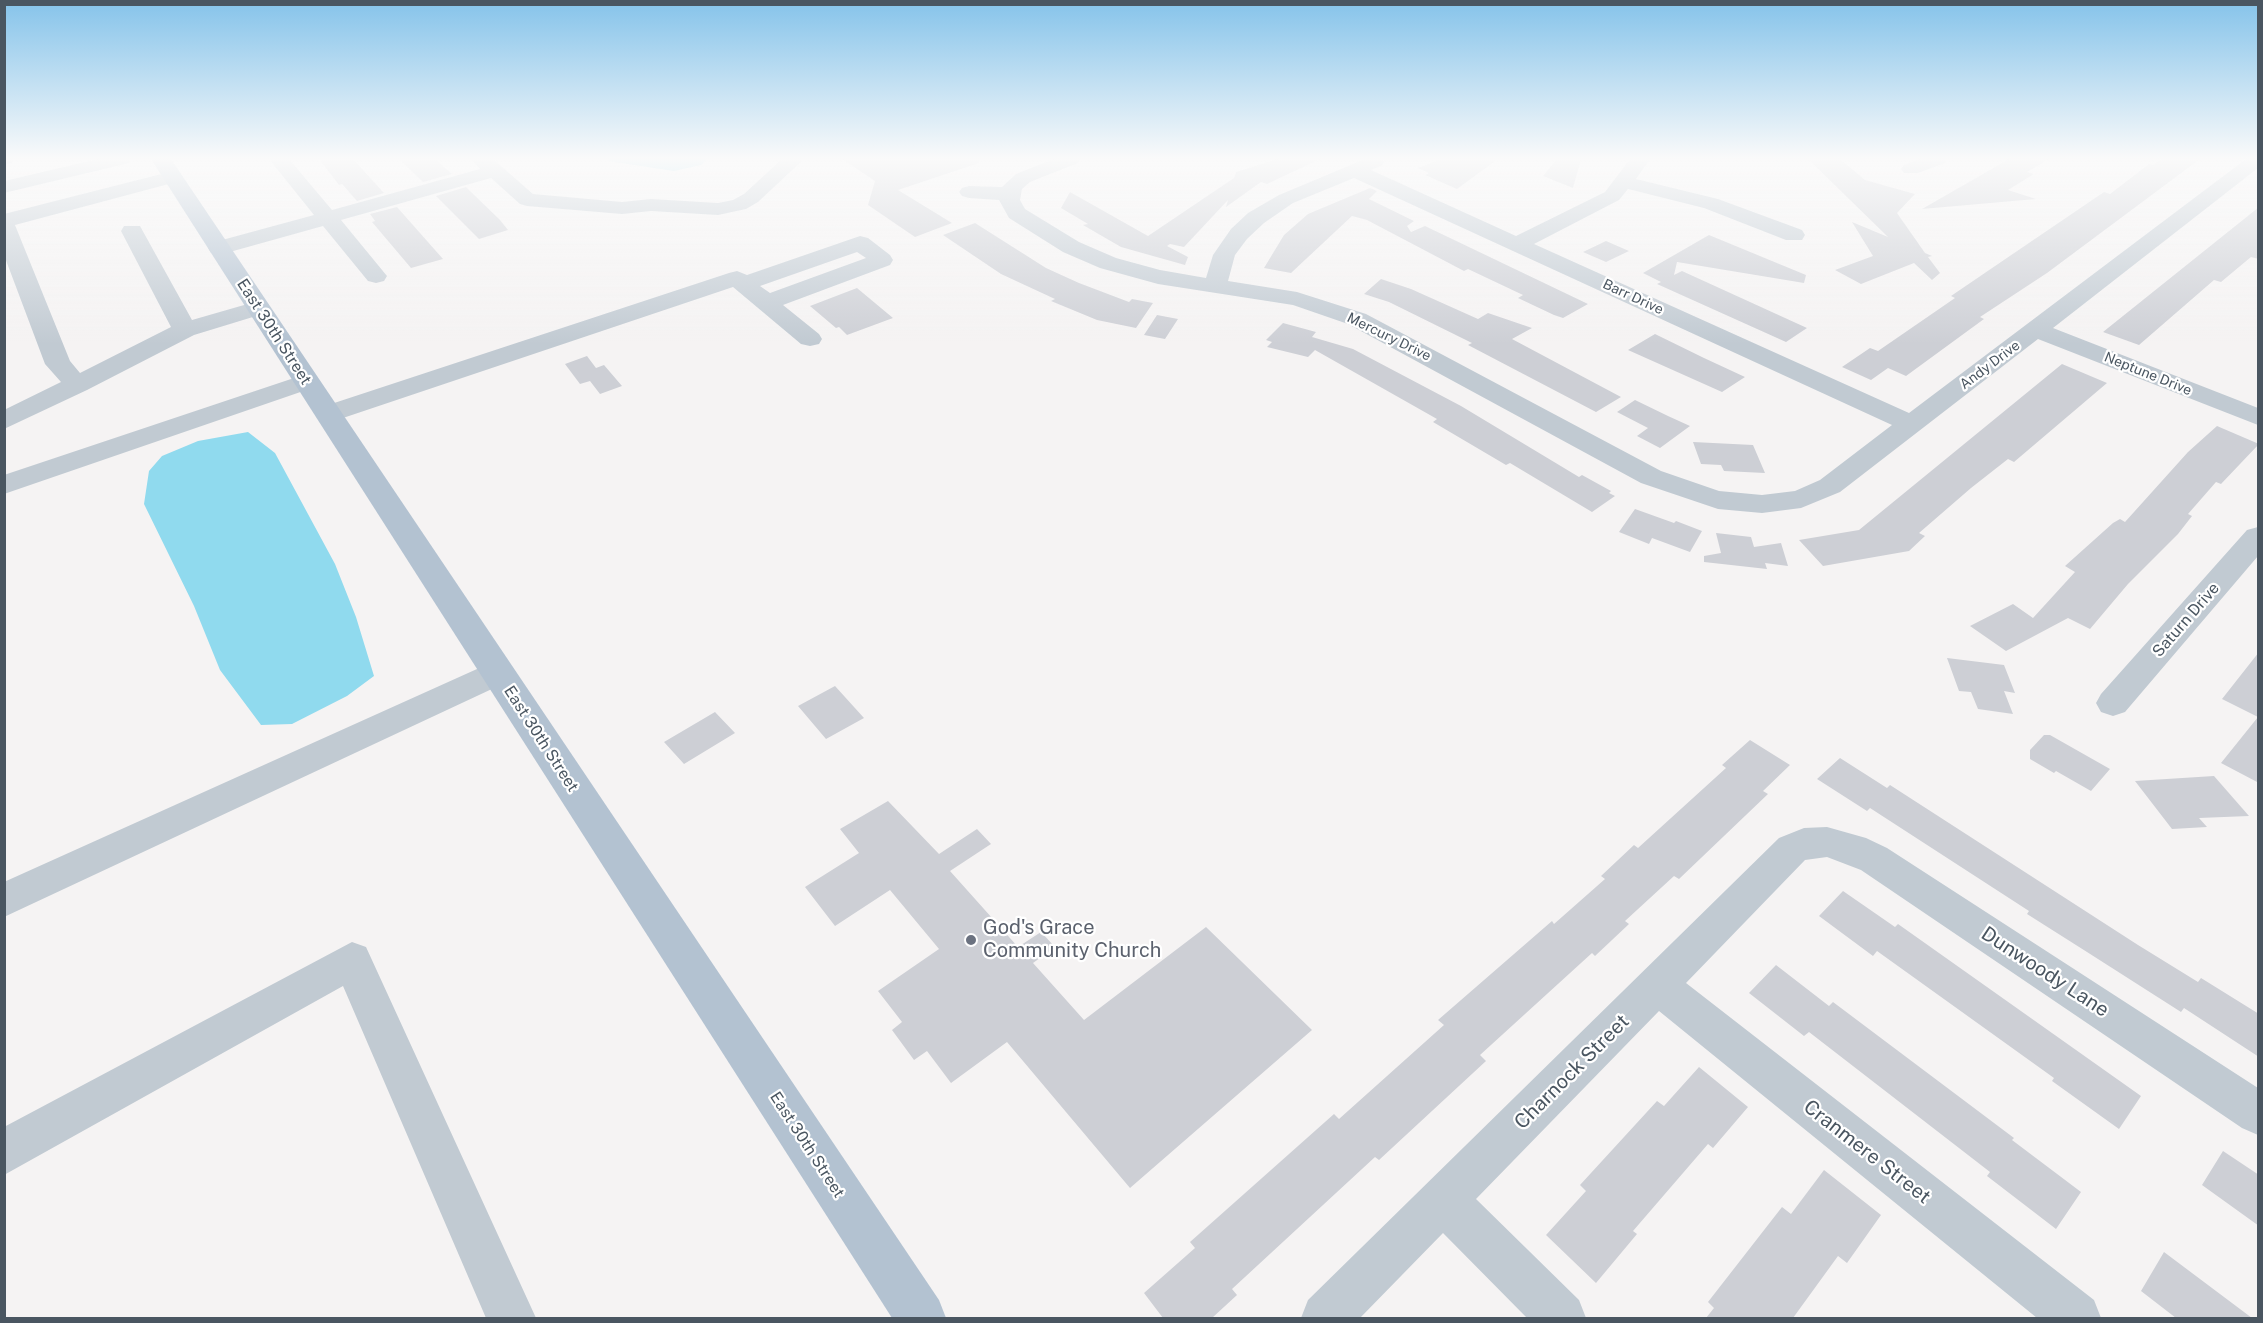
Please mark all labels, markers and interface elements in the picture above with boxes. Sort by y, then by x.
street label: East 30th Street [233,275,315,389]
street label: Barr Drive [1600,276,1666,318]
street label: Mercury Drive [1344,309,1434,365]
street label: Andy Drive [1957,337,2023,393]
street label: Neptune Drive [2102,349,2194,399]
street label: Saturn Drive [2148,579,2224,661]
street label: East 30th Street [500,682,582,796]
place label: God's Grace Community Church [983,916,1161,963]
street label: Dunwoody Lane [1977,922,2113,1022]
marker: God's Grace Community Church [964,933,978,947]
street label: Charnock Street [1510,1010,1634,1134]
street label: East 30th Street [766,1088,848,1202]
street label: Cranmere Street [1799,1095,1935,1209]

